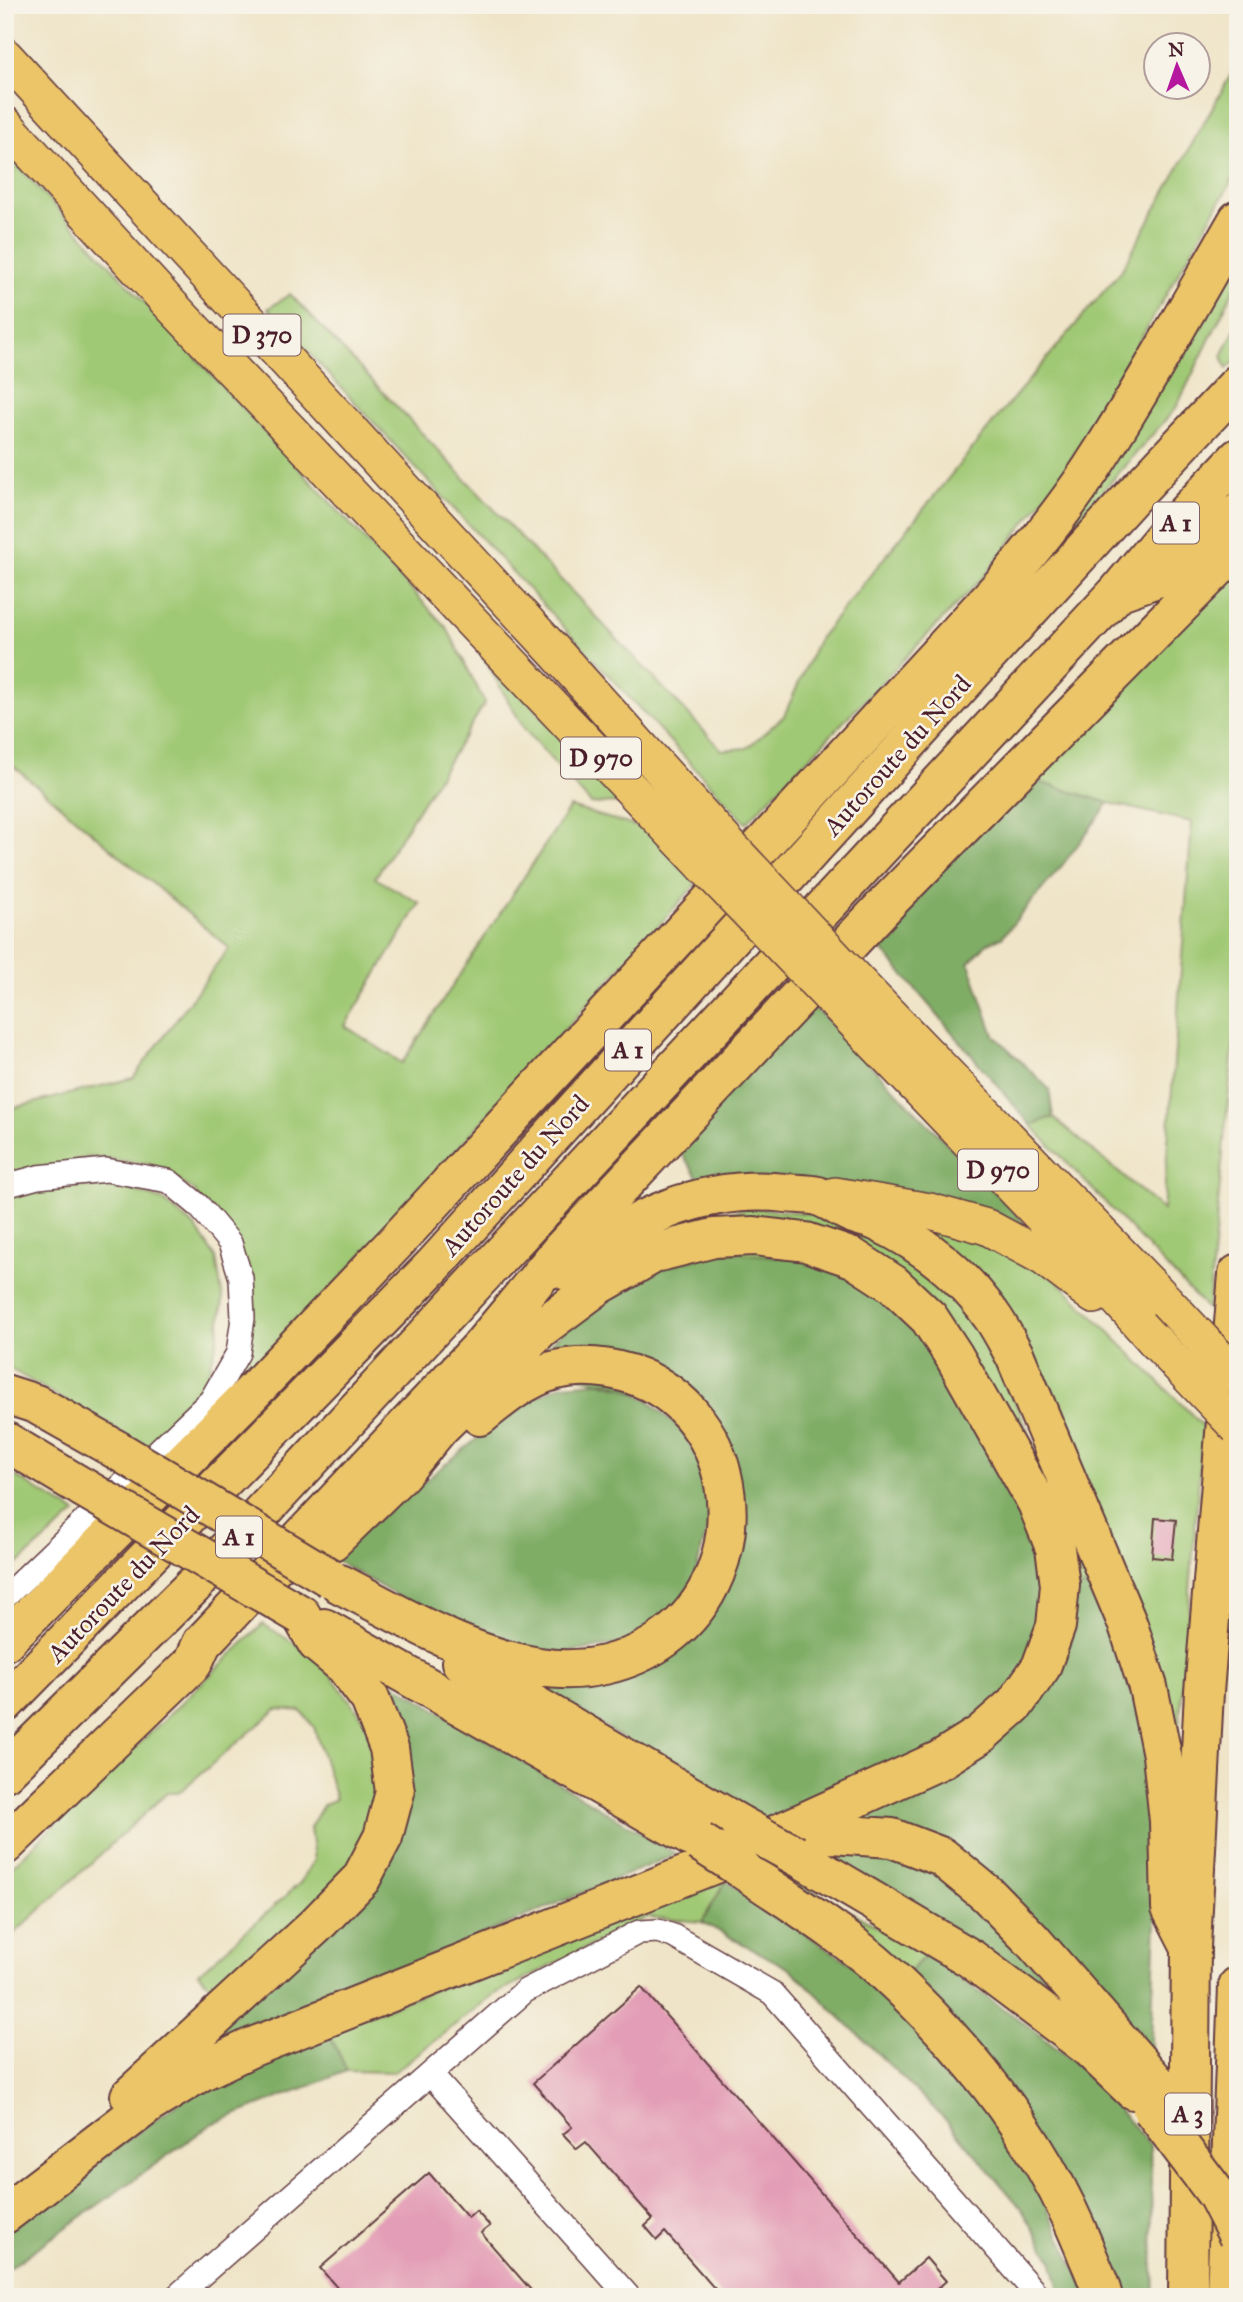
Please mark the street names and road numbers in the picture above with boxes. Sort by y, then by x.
road number: D 370 [224,314,300,356]
road number: A 1 [1153,502,1199,544]
street label: Autoroute du Nord [816,668,978,843]
road number: D 970 [561,738,641,778]
road number: A 1 [605,1030,651,1070]
street label: Autoroute du Nord [434,1088,596,1263]
road number: D 970 [958,1150,1038,1190]
street label: Autoroute du Nord [39,1499,206,1670]
road number: A 1 [216,1517,262,1558]
road number: A 3 [1165,2094,1211,2134]

